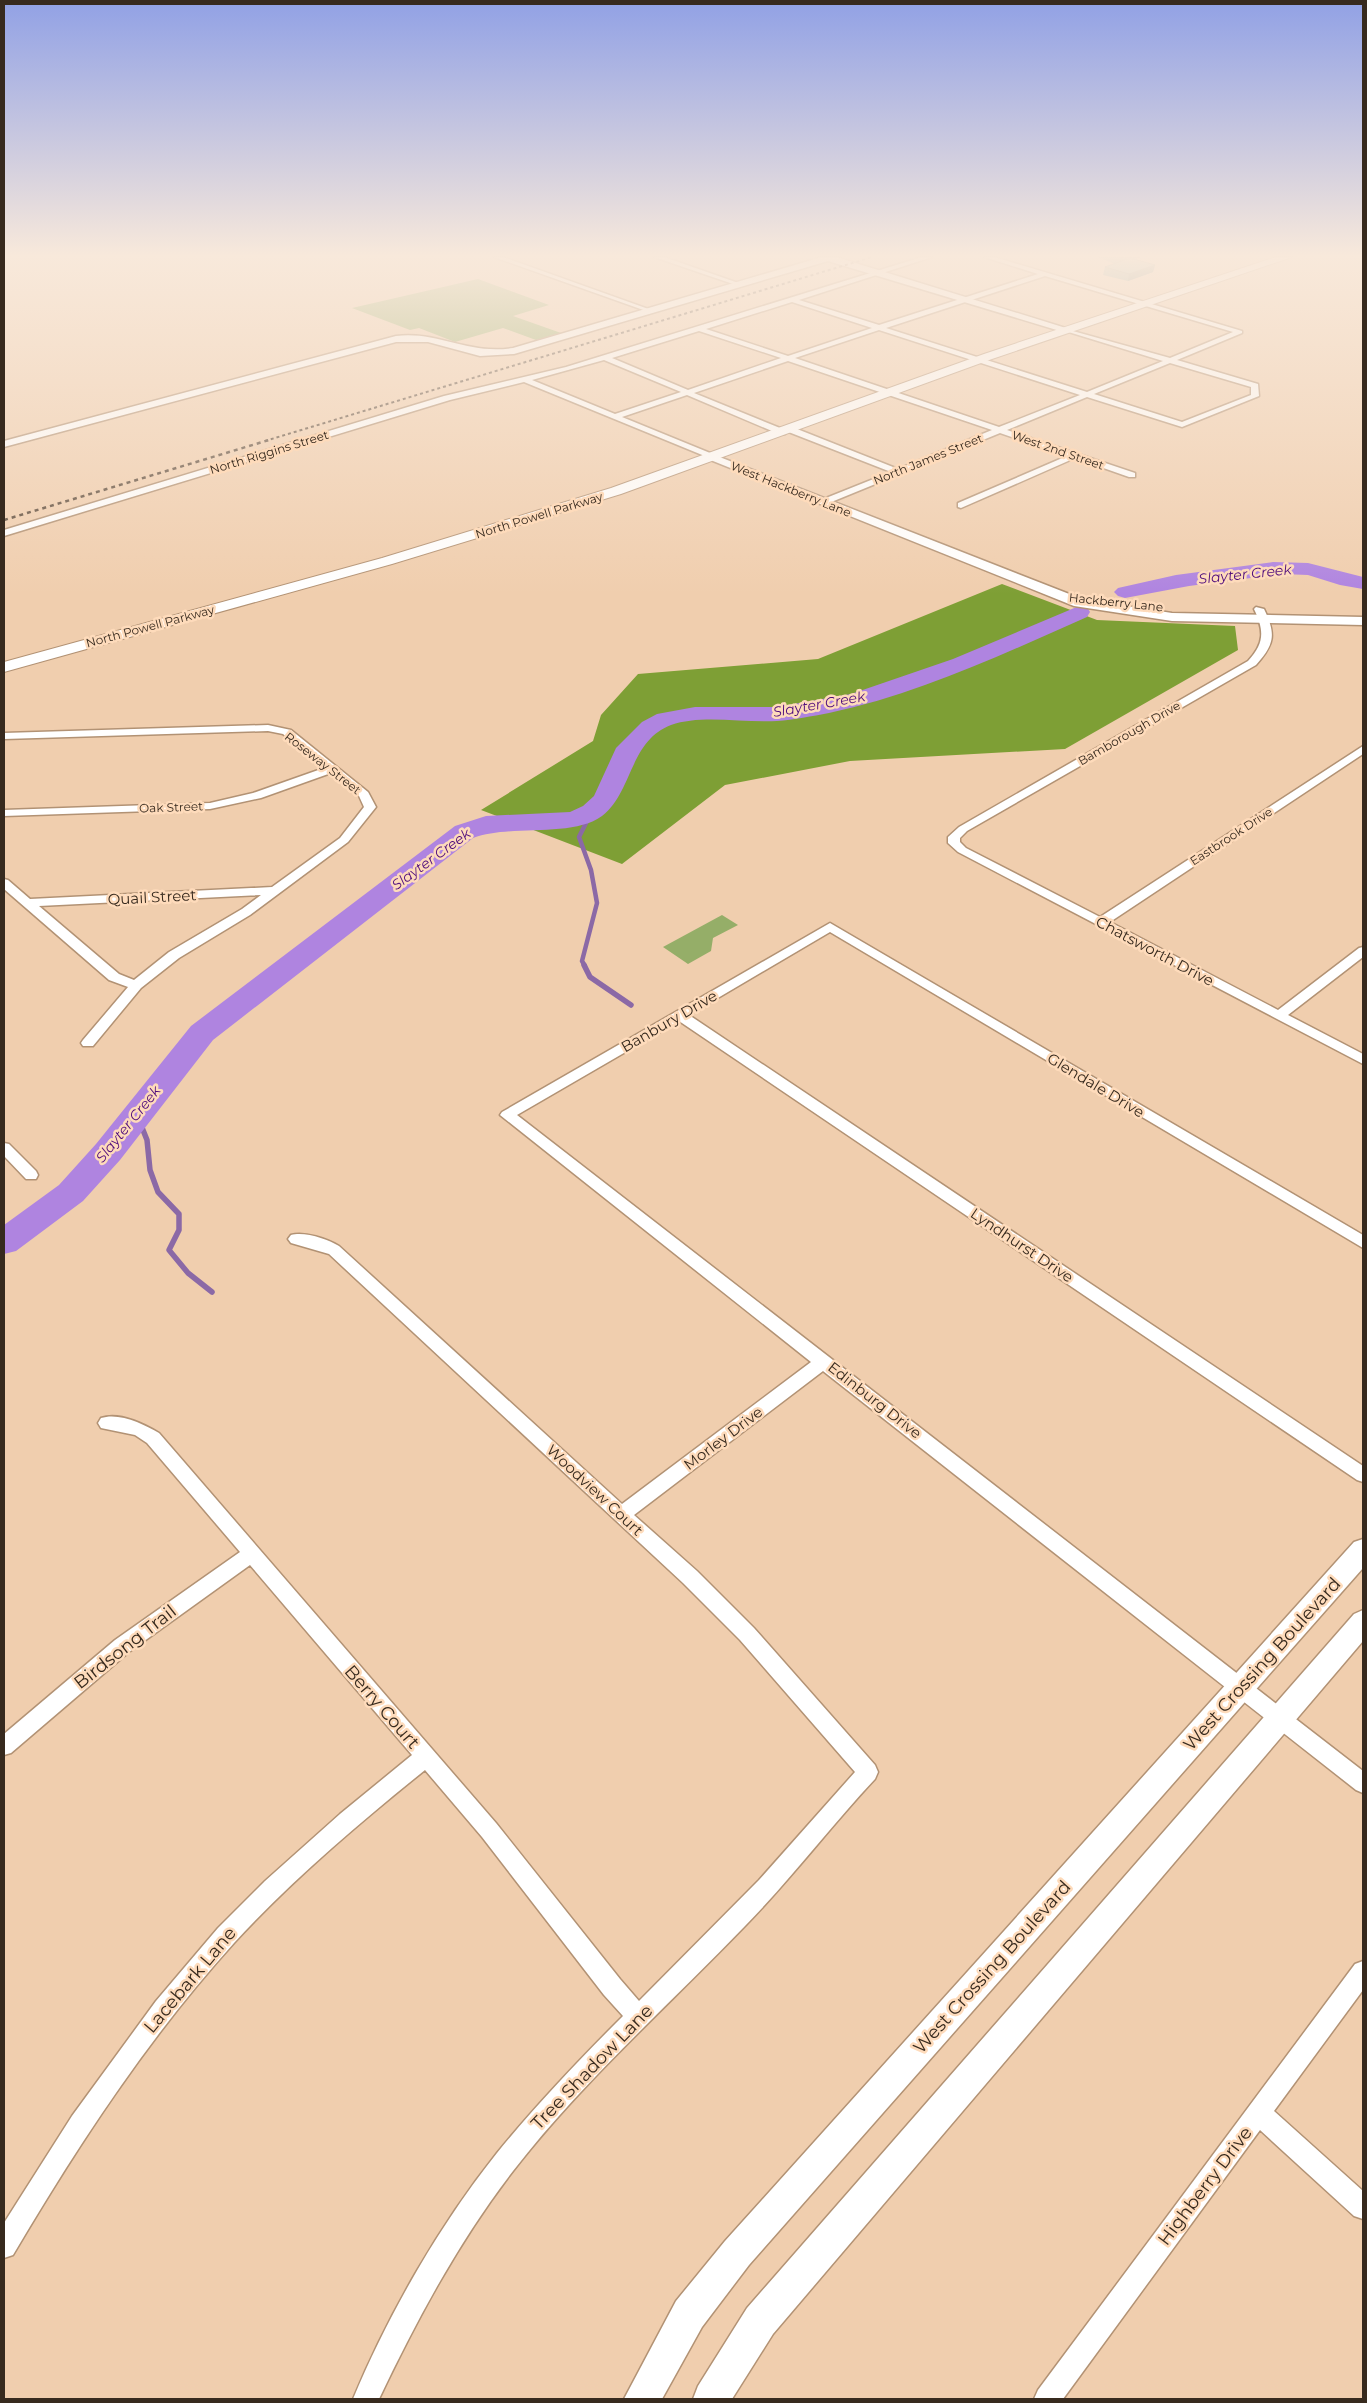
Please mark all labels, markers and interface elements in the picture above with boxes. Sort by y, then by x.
street label: North Riggins Street [208,427,330,477]
street label: West 2nd Street [1010,427,1106,473]
street label: North James Street [871,430,985,488]
street label: West Hackberry Lane [729,458,853,520]
street label: North Powell Parkway [474,488,605,541]
water label: Slayter Creek [1198,560,1293,588]
street label: Hackberry Lane [1068,590,1164,614]
street label: North Powell Parkway [84,602,216,650]
water label: Slayter Creek [771,687,867,721]
street label: Bamborough Drive [1075,698,1183,768]
street label: Roseway Street [282,729,364,797]
street label: Oak Street [139,798,203,816]
street label: Eastbrook Drive [1187,804,1275,868]
water label: Slayter Creek [388,824,475,894]
street label: Quail Street [107,885,197,909]
street label: Chatsworth Drive [1093,912,1217,990]
street label: Banbury Drive [618,986,720,1056]
street label: Glendale Drive [1044,1048,1148,1122]
water label: Slayter Creek [92,1082,165,1166]
street label: Lyndhurst Drive [967,1204,1077,1286]
street label: Edinburg Drive [824,1357,926,1443]
street label: Morley Drive [680,1402,766,1474]
street label: Woodview Court [543,1440,647,1540]
street label: West Crossing Boulevard [1179,1573,1345,1755]
street label: Birdsong Trail [69,1600,181,1694]
street label: Berry Court [340,1661,424,1753]
street label: West Crossing Boulevard [909,1876,1075,2058]
street label: Lacebark Lane [139,1922,241,2037]
street label: Tree Shadow Lane [527,2000,657,2134]
street label: Highberry Drive [1153,2122,1257,2250]

